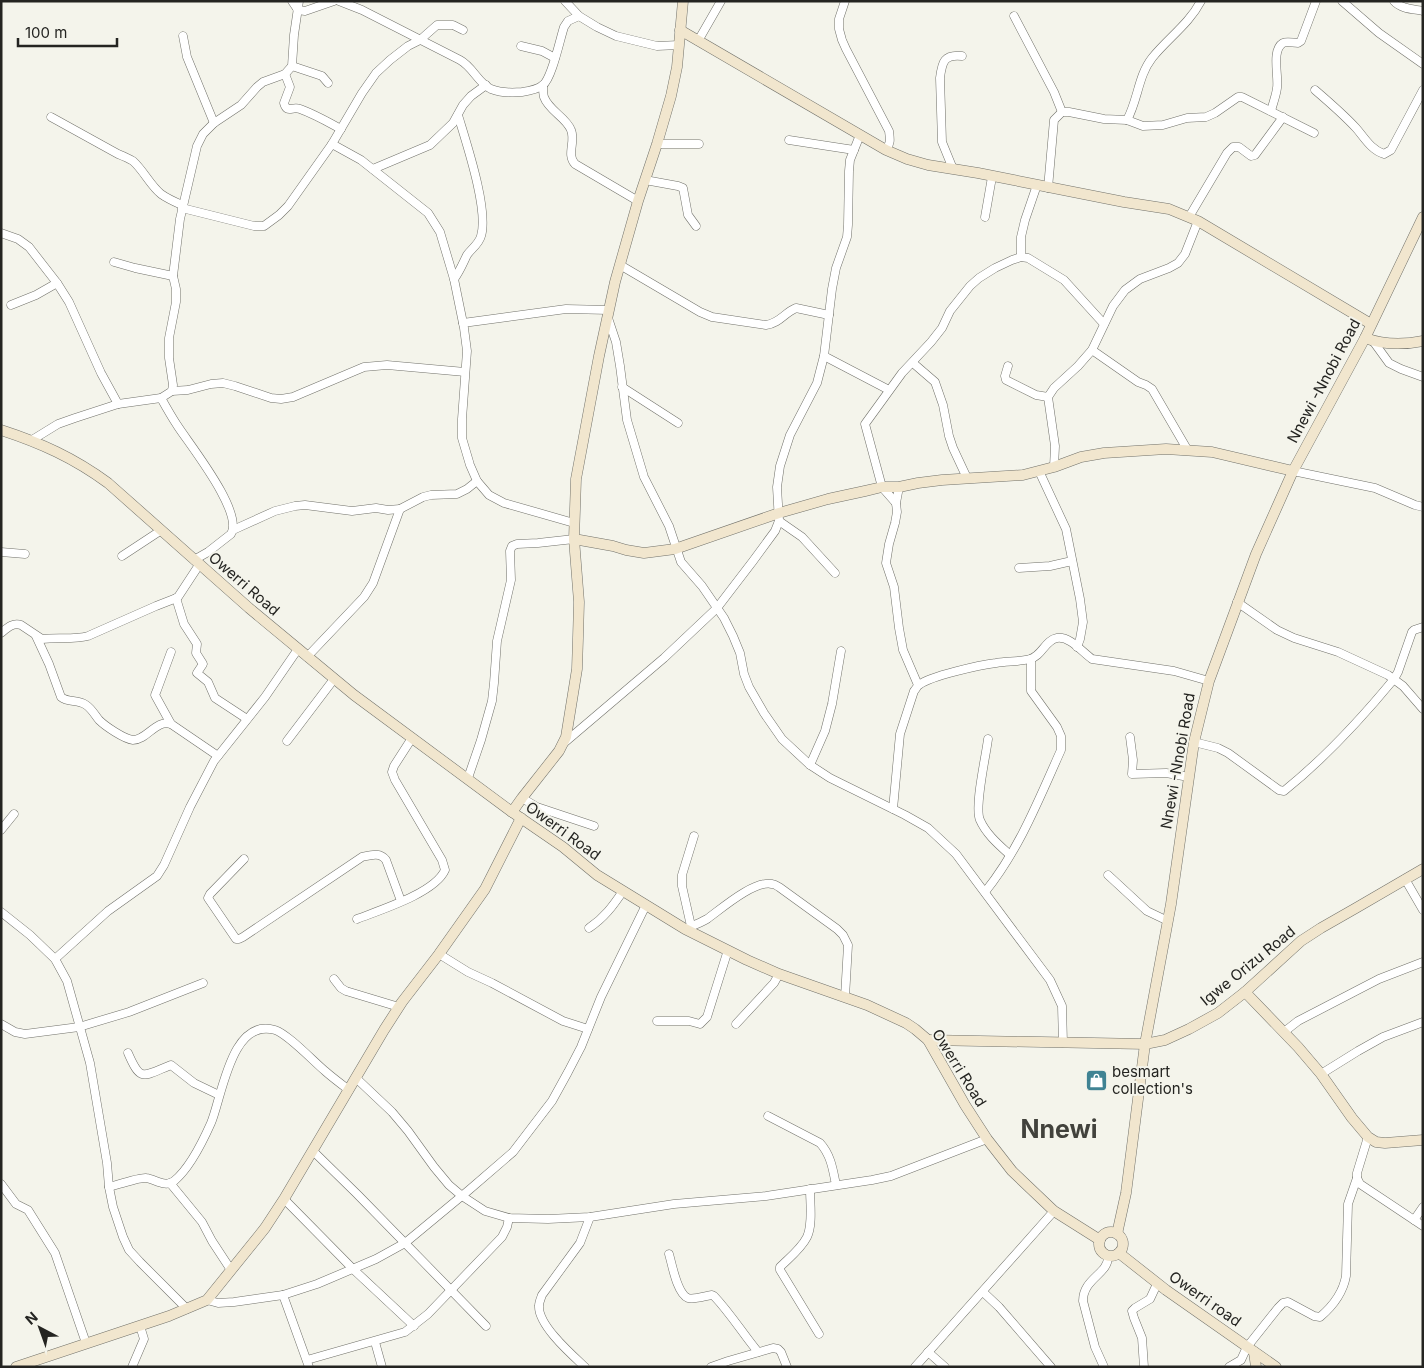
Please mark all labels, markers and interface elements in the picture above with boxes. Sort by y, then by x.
scale bar [18,15,116,47]
text: 100 m [25,23,67,42]
street label: Nnewi -Nnobi Road [1283,315,1364,446]
street label: Owerri Road [205,548,284,620]
street label: Nnewi -Nnobi Road [1156,691,1199,831]
street label: Owerri Road [522,797,604,864]
street label: Igwe Orizu Road [1196,921,1299,1010]
street label: Owerri Road [928,1025,991,1110]
place label: besmart collection's [1112,1062,1193,1098]
shop icon: besmart collection's [1084,1069,1108,1093]
district label: Nnewi [1020,1114,1098,1144]
street label: Owerri road [1165,1267,1245,1330]
north arrow [15,1303,65,1353]
text: N [22,1308,41,1328]

